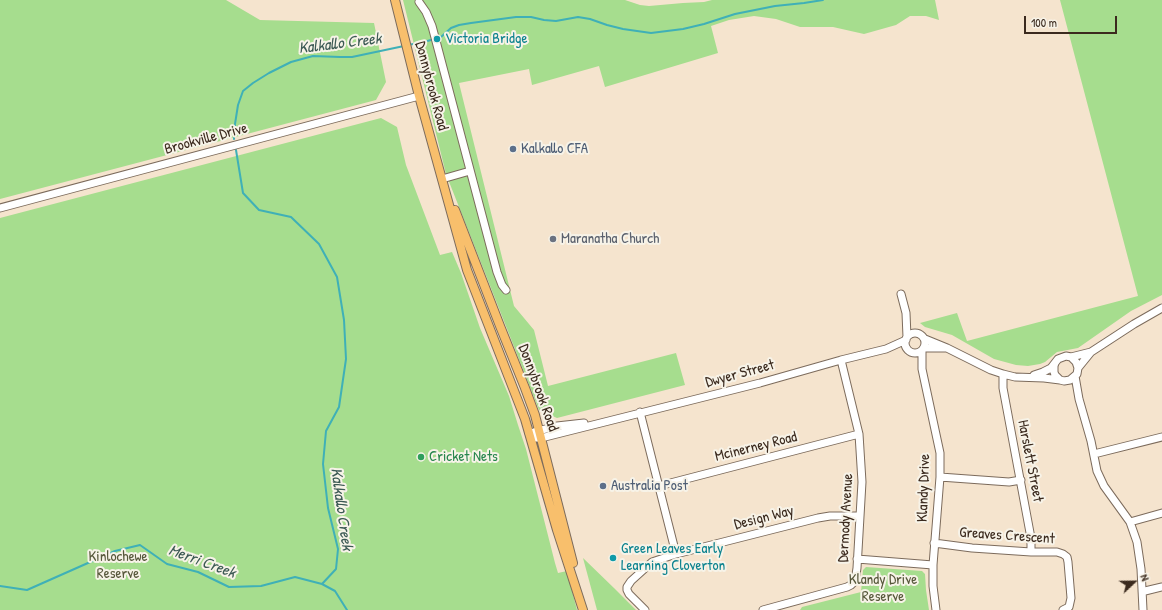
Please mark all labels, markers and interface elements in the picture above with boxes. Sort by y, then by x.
scale bar [1026,8,1119,34]
text: 100 m [1031,14,1057,31]
water label: Kalkallo Creek [298,29,382,59]
place label: Victoria Bridge [445,30,528,48]
marker: Victoria Bridge [432,34,442,44]
street label: Donnybrook Road [410,40,452,132]
street label: Brookville Drive [163,119,249,159]
place label: Kalkallo CFA [521,140,588,158]
marker: Kalkallo CFA [508,144,518,154]
place label: Maranatha Church [561,230,659,248]
marker: Maranatha Church [548,234,558,244]
street label: Donnybrook Road [514,342,562,434]
street label: Dwyer Street [704,356,776,392]
street label: Harslett Street [1013,418,1047,504]
street label: Mcinerney Road [713,428,799,466]
place label: Cricket Nets [429,448,498,466]
marker: Cricket Nets [416,452,426,462]
street label: Klandy Drive [914,454,934,522]
water label: Kalkallo Creek [326,467,356,551]
street label: Dermody Avenue [835,473,857,563]
place label: Australia Post [611,477,688,495]
marker: Australia Post [598,481,608,491]
street label: Design Way [732,502,796,534]
street label: Greaves Crescent [959,524,1055,548]
place label: Green Leaves Early Learning Cloverton [621,540,725,575]
water label: Merri Creek [166,541,238,583]
park label: Kinlochewe Reserve [88,548,148,583]
marker: Green Leaves Early Learning Cloverton [608,553,618,563]
north arrow [1114,562,1154,602]
park label: Klandy Drive Reserve [849,571,917,606]
text: N [1138,572,1153,583]

